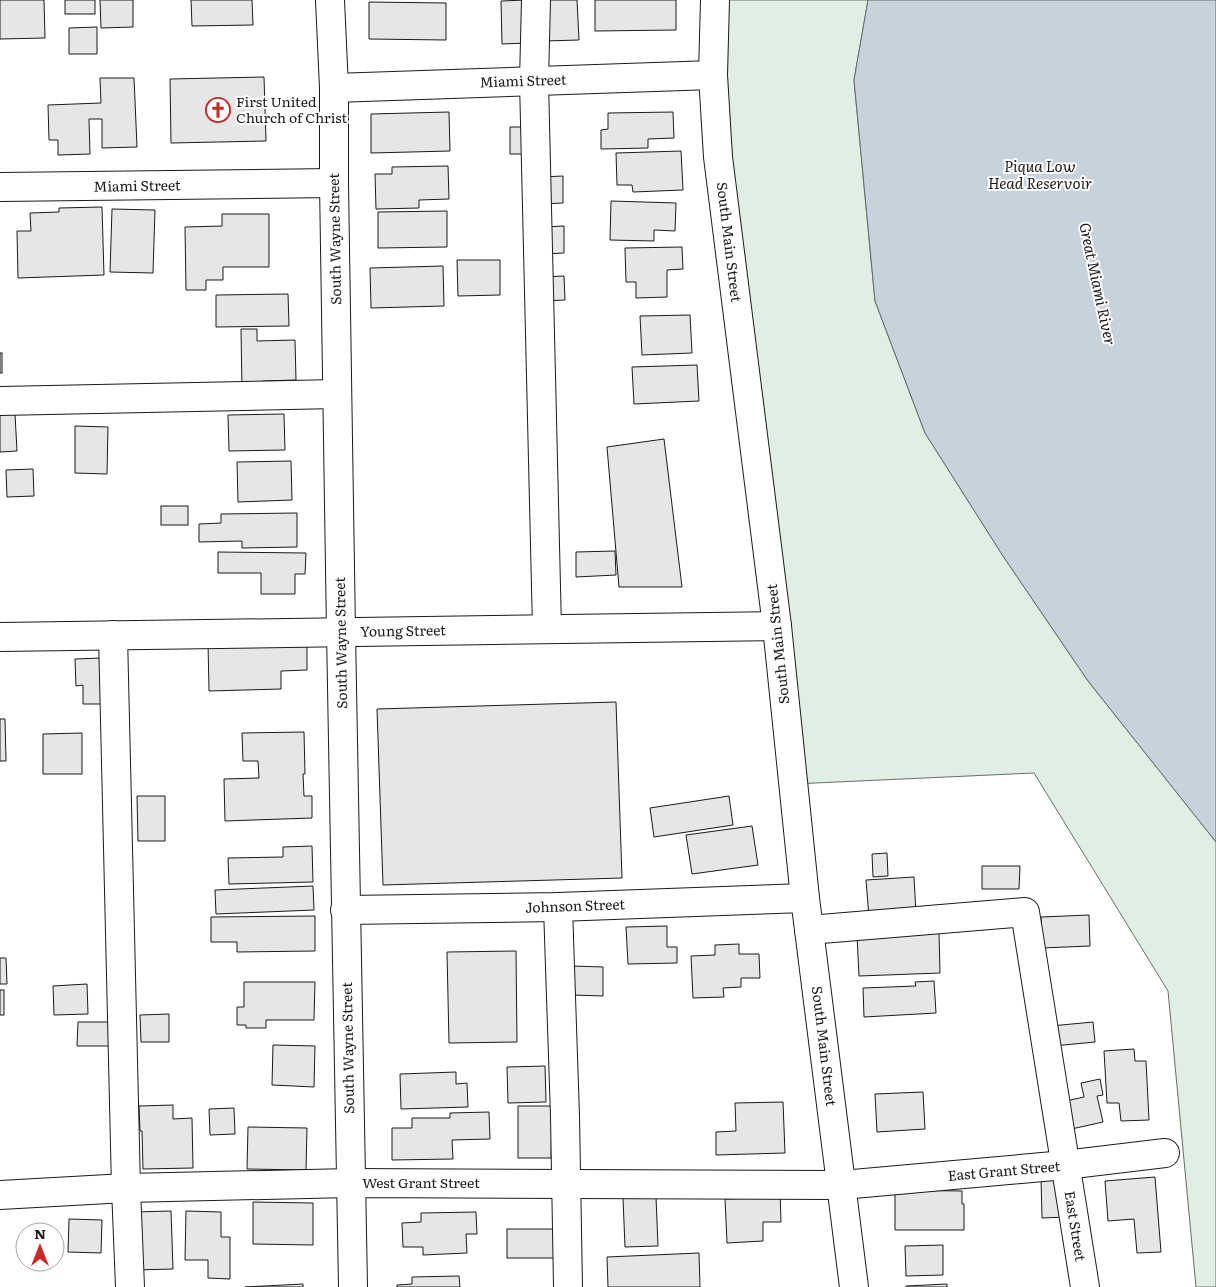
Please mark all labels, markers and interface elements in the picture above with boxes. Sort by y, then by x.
street label: Miami Street [479,68,567,92]
place label: First United Church of Christ [236,91,348,127]
church icon: First United Church of Christ [205,97,231,123]
water label: Piqua Low Head Reservoir [988,154,1092,194]
street label: South Wayne Street [323,173,345,305]
street label: Miami Street [93,174,181,196]
street label: South Main Street [713,181,747,303]
water label: Great Miami River [1074,220,1123,347]
street label: South Wayne Street [329,577,351,709]
street label: South Main Street [761,583,793,705]
street label: Young Street [360,619,446,641]
street label: Johnson Street [525,893,626,917]
street label: South Wayne Street [336,982,358,1114]
street label: South Main Street [808,985,842,1107]
street label: East Grant Street [947,1155,1061,1185]
street label: West Grant Street [362,1172,480,1192]
street label: East Street [1061,1189,1091,1263]
north arrow [15,1222,65,1272]
text: N [34,1223,46,1243]

